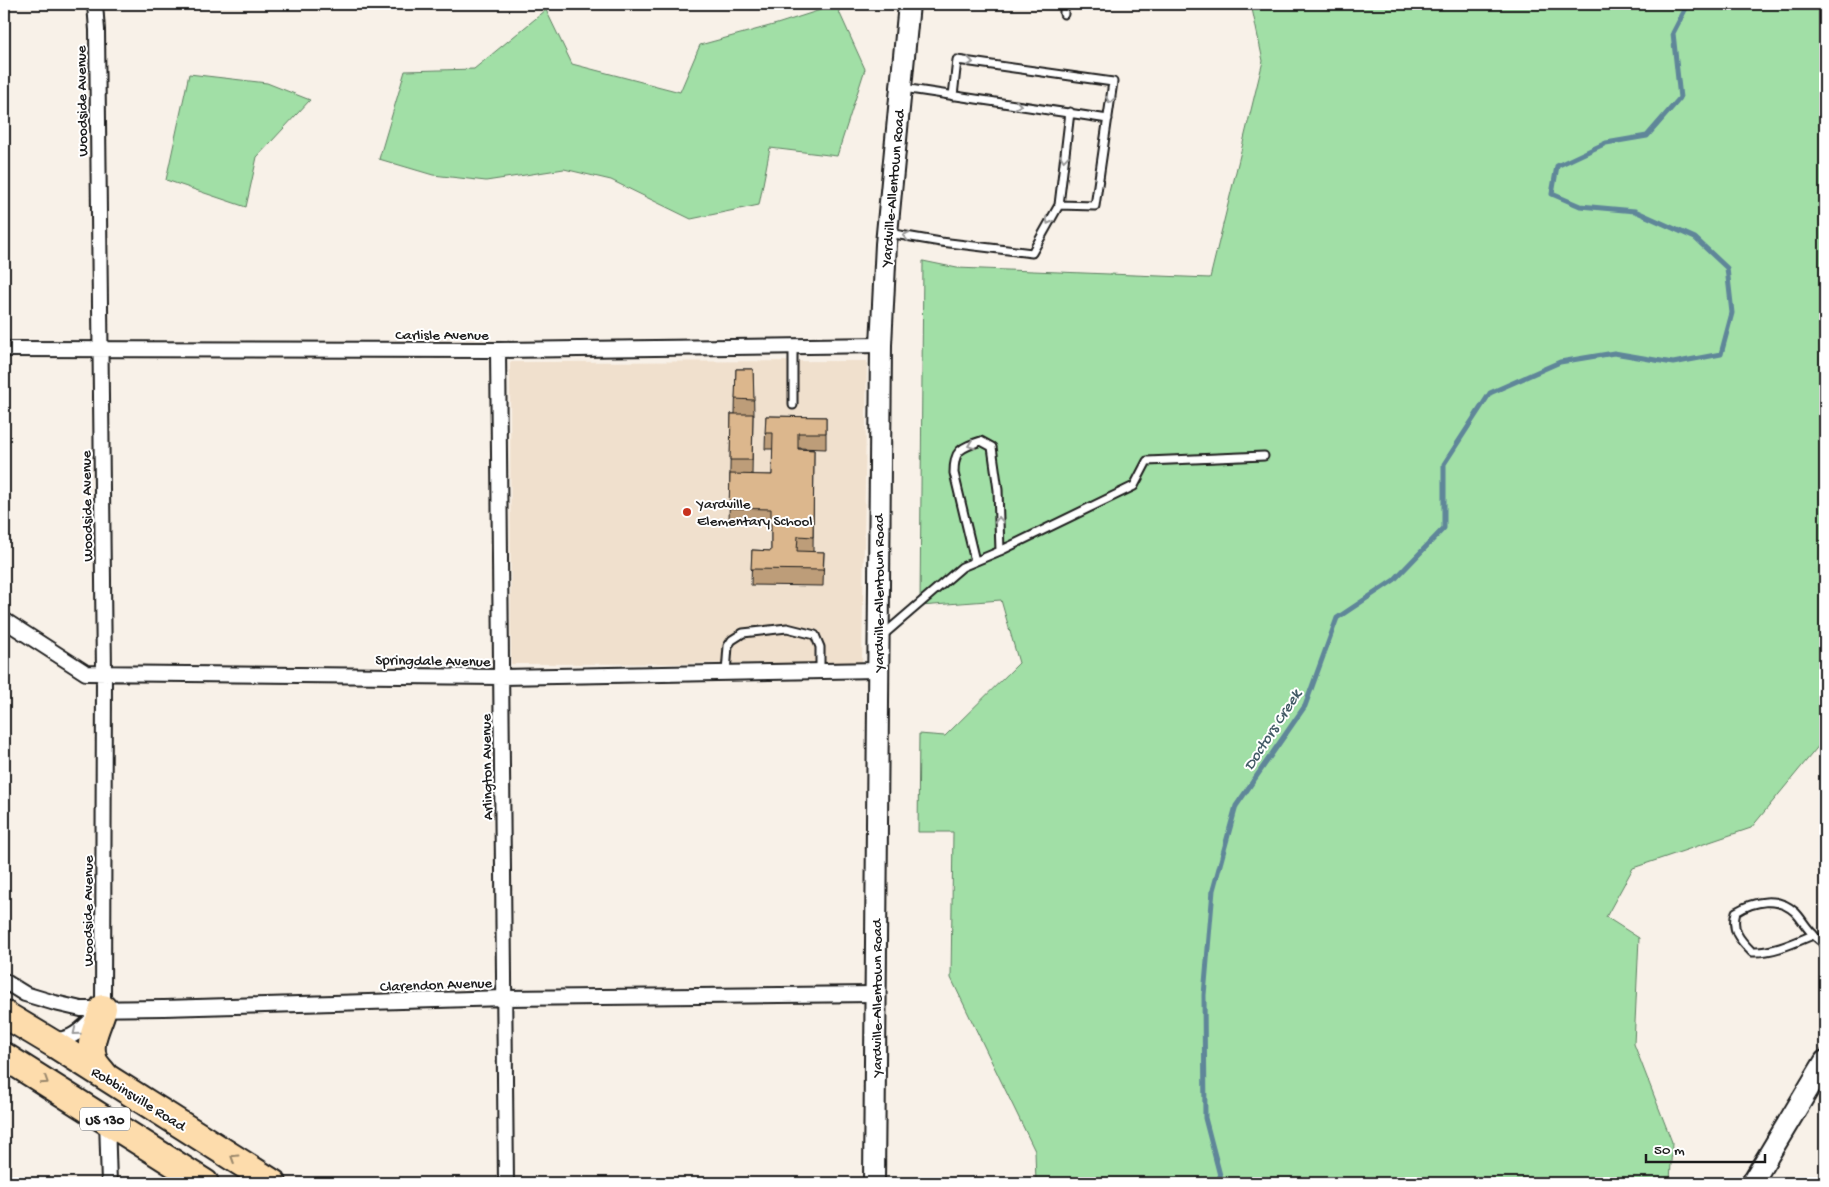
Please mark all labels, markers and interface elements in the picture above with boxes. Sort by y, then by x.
street label: Woodside Avenue [73,45,93,157]
one-way arrow [966,56,974,67]
one-way arrow [1106,96,1116,104]
one-way arrow [1014,99,1022,110]
street label: Yardville-Allentown Road [878,108,910,269]
one-way arrow [1059,155,1070,163]
one-way arrow [1046,216,1056,225]
one-way arrow [902,232,911,242]
street label: Carlisle Avenue [395,327,489,345]
one-way arrow [967,439,976,449]
street label: Woodside Avenue [78,450,98,562]
place label: Yardville Elementary School [695,496,813,531]
marker: Yardville Elementary School [681,506,693,518]
street label: Yardville-Allentown Road [871,513,889,674]
one-way arrow [994,516,1004,524]
street label: Springdale Avenue [375,652,491,672]
water label: Doctors Creek [1241,685,1308,775]
street label: Arlington Avenue [478,714,498,820]
street label: Woodside Avenue [80,855,98,967]
street label: Yardville-Allentown Road [869,918,887,1079]
street label: Clarendon Avenue [380,975,493,997]
one-way arrow [73,1027,82,1035]
street label: Robbinsville Road [87,1063,189,1137]
one-way arrow [40,1075,49,1085]
road number: US 130 [80,1108,130,1130]
scale bar [1646,1132,1765,1164]
text: 50 m [1654,1142,1685,1160]
one-way arrow [231,1155,240,1165]

